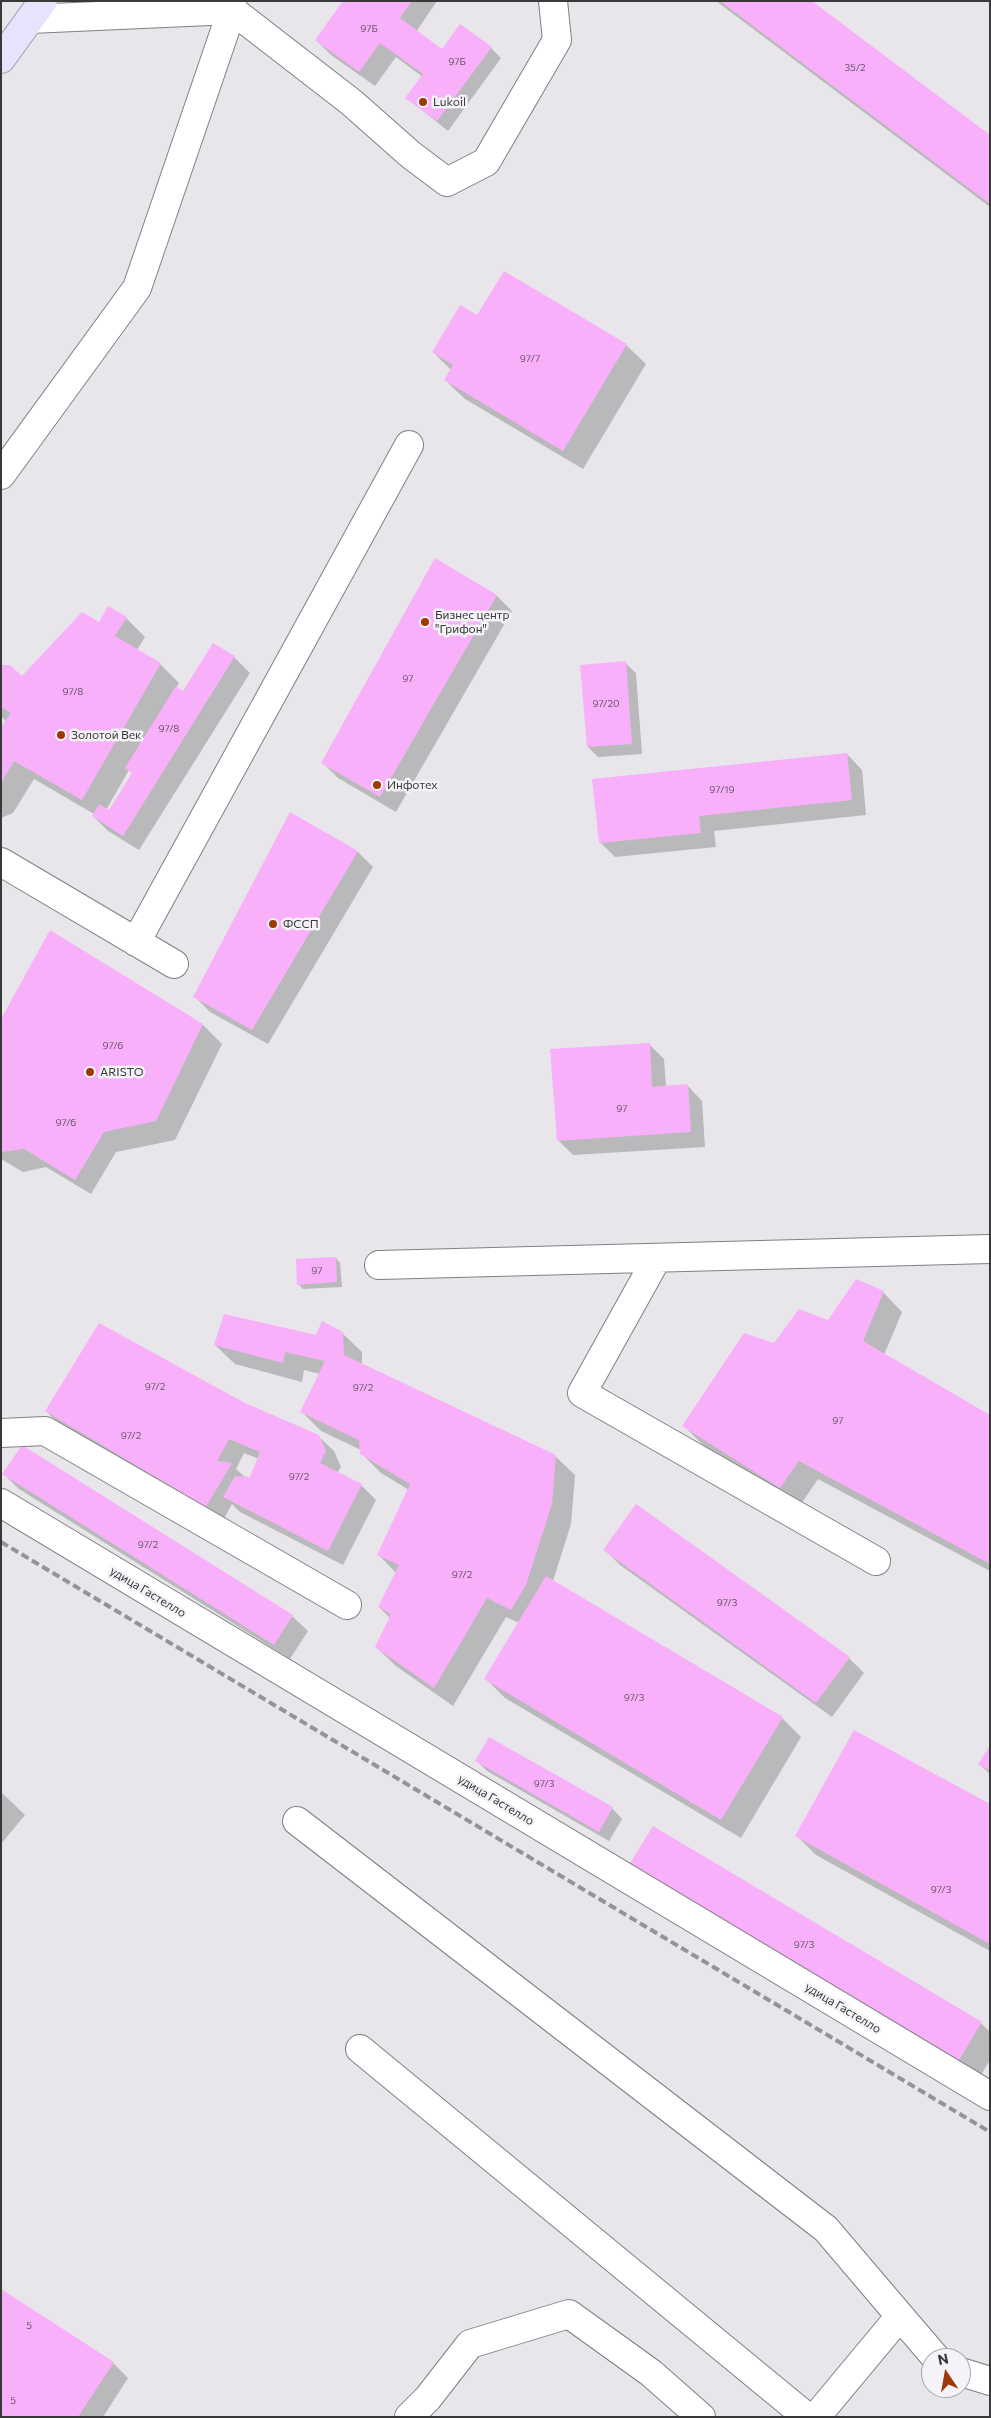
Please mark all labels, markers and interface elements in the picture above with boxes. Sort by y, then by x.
house number: 97Б [360,23,378,35]
house number: 97Б [448,56,466,68]
house number: 35/2 [844,62,866,74]
place label: Lukoil [433,95,466,109]
marker: Lukoil [417,96,429,108]
house number: 97/7 [520,353,540,365]
place label: Бизнес центр "Грифон" [435,608,509,636]
marker: Бизнес центр "Грифон" [419,616,431,628]
house number: 97 [402,673,414,685]
house number: 97/8 [63,686,83,698]
house number: 97/20 [592,698,620,710]
house number: 97/8 [159,723,179,735]
place label: Золотой Век [71,728,141,742]
marker: Золотой Век [55,729,67,741]
place label: Инфотех [387,778,438,792]
marker: Инфотех [371,779,383,791]
house number: 97/19 [709,784,735,796]
place label: ФССП [283,917,319,931]
marker: ФССП [267,918,279,930]
house number: 97/6 [103,1040,123,1052]
place label: ARISTO [100,1065,144,1079]
marker: ARISTO [84,1066,96,1078]
house number: 97 [616,1103,628,1115]
house number: 97/6 [56,1117,76,1129]
house number: 97 [311,1265,323,1277]
house number: 97/2 [145,1381,165,1393]
house number: 97/2 [353,1382,373,1394]
house number: 97 [832,1415,844,1427]
house number: 97/2 [121,1430,141,1442]
house number: 97/2 [289,1471,309,1483]
house number: 97/2 [138,1539,158,1551]
street label: удица Гастелло [107,1564,189,1620]
house number: 97/2 [452,1569,472,1581]
house number: 97/3 [717,1597,737,1609]
house number: 97/3 [624,1692,644,1704]
street label: удица Гастелло [455,1772,537,1828]
house number: 97/3 [534,1778,554,1790]
house number: 97/3 [931,1884,951,1896]
house number: 97/3 [794,1939,814,1951]
street label: удица Гастелло [802,1980,884,2036]
house number: 5 [26,2320,32,2332]
north arrow [921,2348,971,2398]
text: N [936,2349,950,2368]
house number: 5 [10,2395,16,2407]

